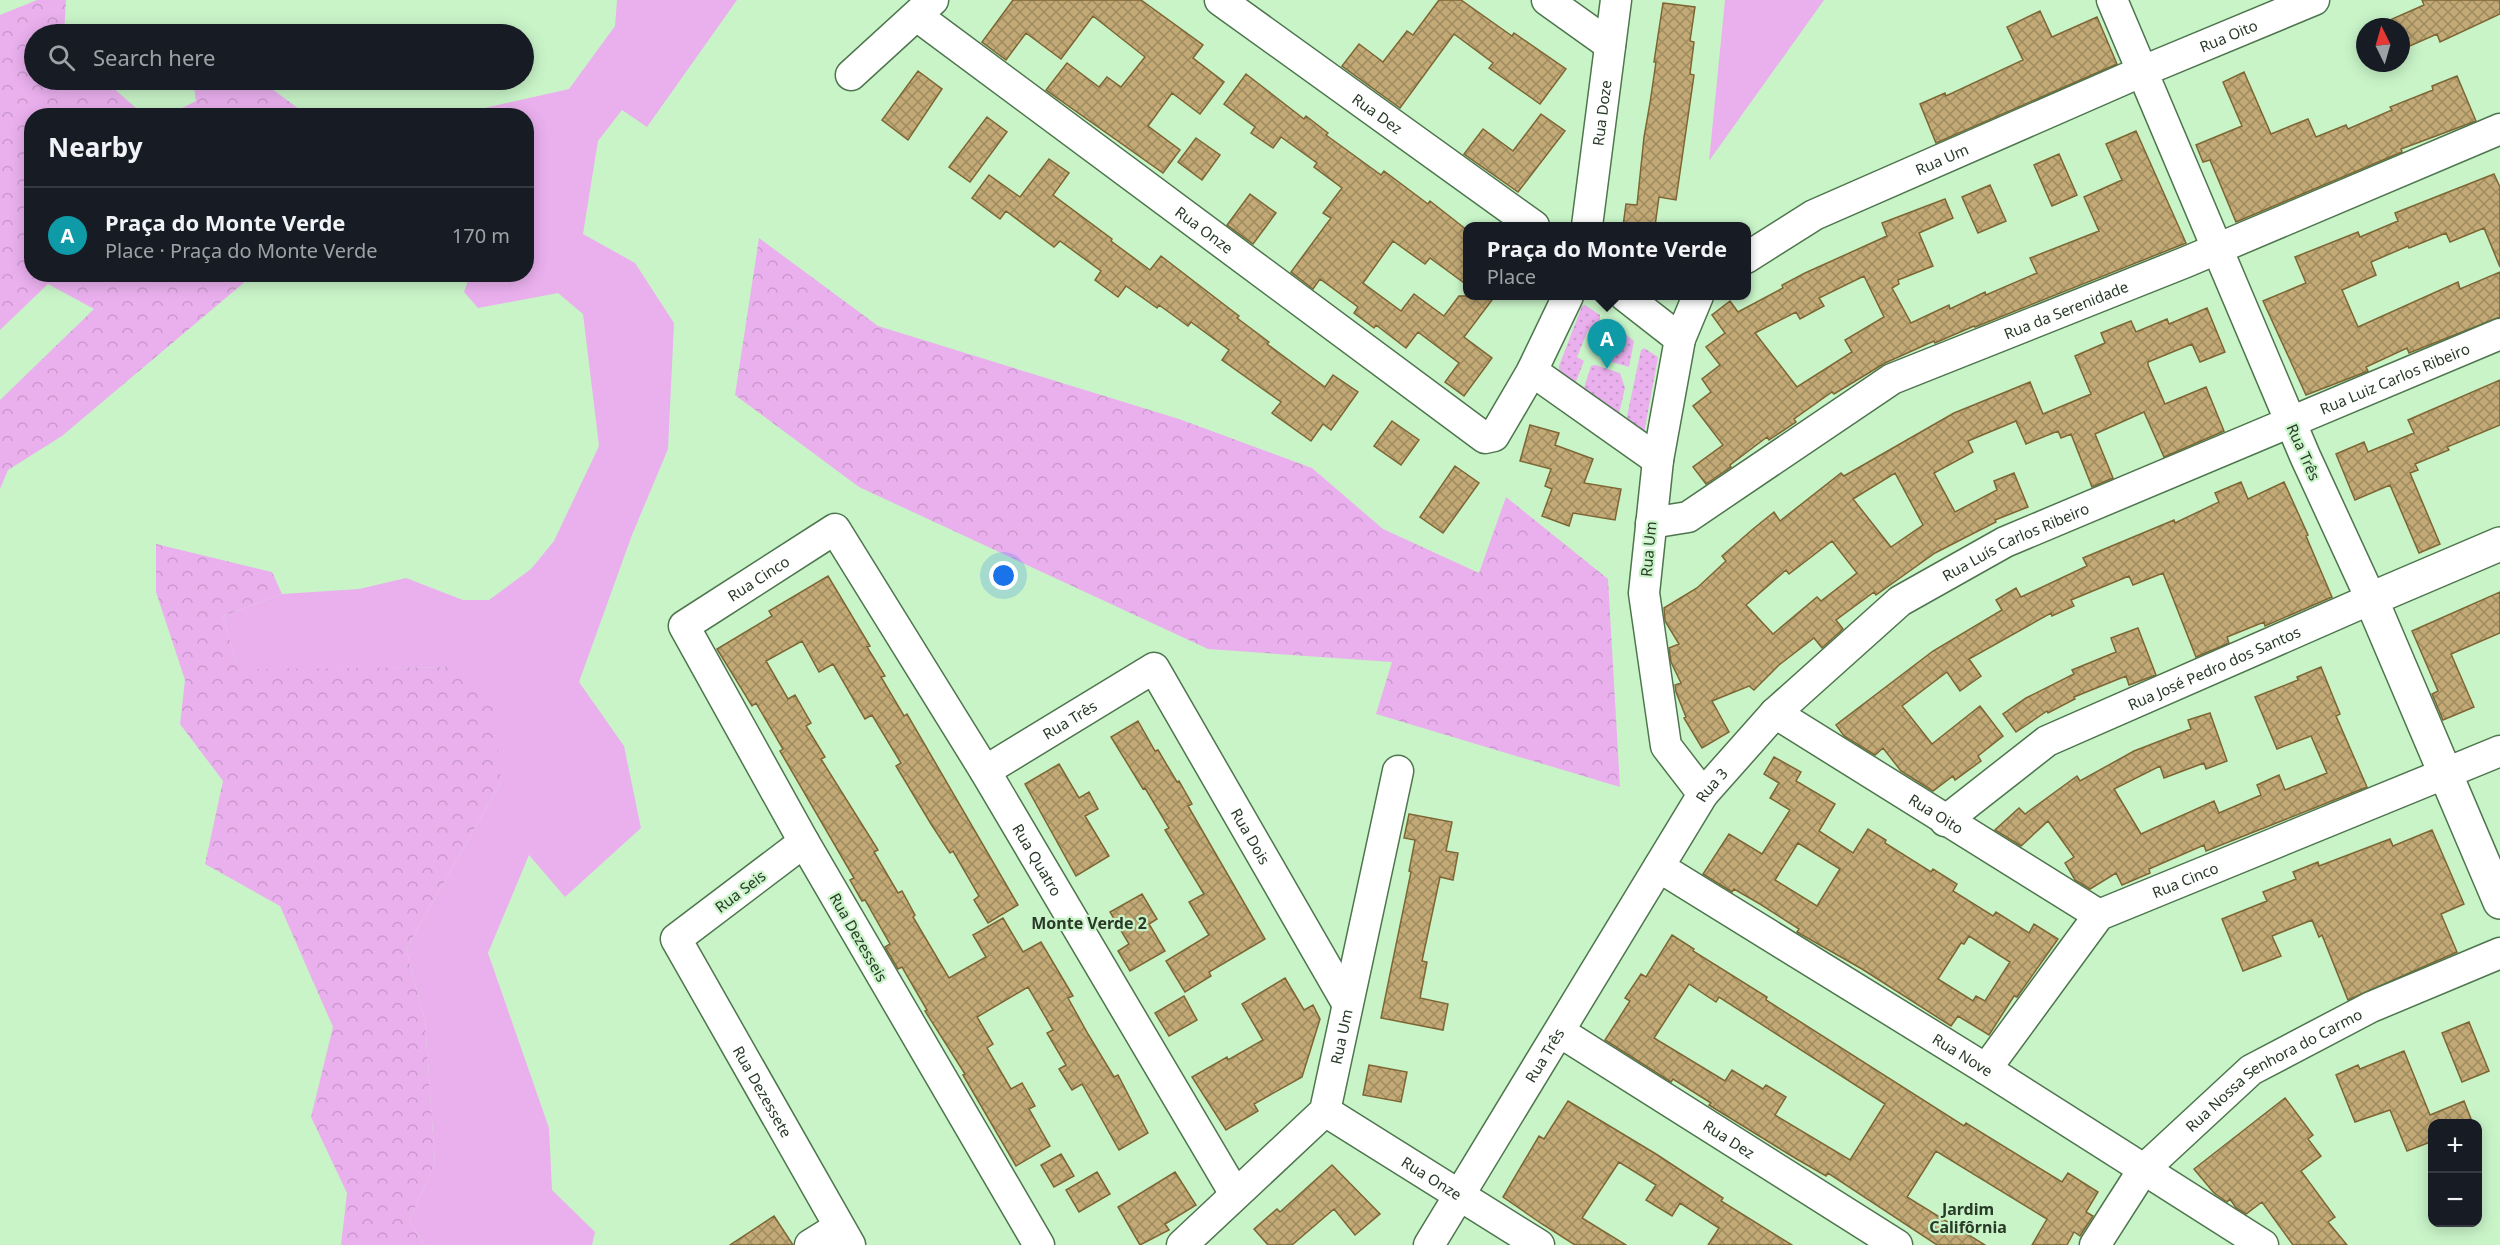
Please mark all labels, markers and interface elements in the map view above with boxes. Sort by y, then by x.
street label: Rua Oito [2196,15,2260,57]
north arrow [2356,18,2410,72]
search box [24,24,534,90]
icon: search [45,41,78,74]
text: Search here [93,42,215,72]
street label: Rua Doze [1587,79,1616,147]
street label: Rua Dez [1348,88,1407,138]
text: Nearby [48,129,143,165]
street label: Rua Um [1912,139,1971,179]
street label: Rua Onze [1171,201,1237,258]
text: Praça do Monte Verde [105,207,345,237]
text: A [61,222,74,249]
text: 170 m [452,222,510,249]
popup [1463,222,1751,300]
text: Praça do Monte Verde [1487,233,1727,263]
text: Place · Praça do Monte Verde [105,237,378,264]
text: Place [1487,263,1536,290]
street label: Rua da Serenidade [2001,276,2131,343]
pin: A [1588,320,1626,369]
street label: Rua Luiz Carlos Ribeiro [2317,338,2473,419]
street label: Rua Três [2283,421,2325,483]
street label: Rua Luís Carlos Ribeiro [1938,498,2092,585]
street label: Rua Um [1636,520,1660,578]
street label: Rua Cinco [724,551,793,606]
your location [989,561,1018,590]
street label: Rua José Pedro dos Santos [2125,621,2303,714]
street label: Rua Três [1039,695,1100,744]
street label: Rua 3 [1691,763,1732,806]
street label: Rua Oito [1905,789,1967,838]
street label: Rua Dois [1227,804,1275,868]
street label: Rua Quatro [1008,820,1067,900]
street label: Rua Cinco [2149,857,2221,902]
street label: Rua Seis [711,865,769,917]
street label: Rua Dezesseis [825,889,893,985]
district label: Monte Verde 2 [1031,912,1147,934]
street label: Rua Nossa Senhora do Carmo [2181,1004,2365,1136]
street label: Rua Um [1325,1007,1357,1066]
street label: Rua Três [1520,1024,1568,1086]
street label: Rua Nove [1929,1028,1997,1081]
street label: Rua Dezessete [729,1042,797,1141]
street label: Rua Dez [1700,1115,1759,1163]
map controls [2428,1119,2482,1227]
button: + [2428,1119,2482,1173]
street label: Rua Onze [1398,1151,1466,1204]
button: − [2428,1173,2482,1227]
district label: Jardim Califôrnia [1929,1198,2007,1238]

